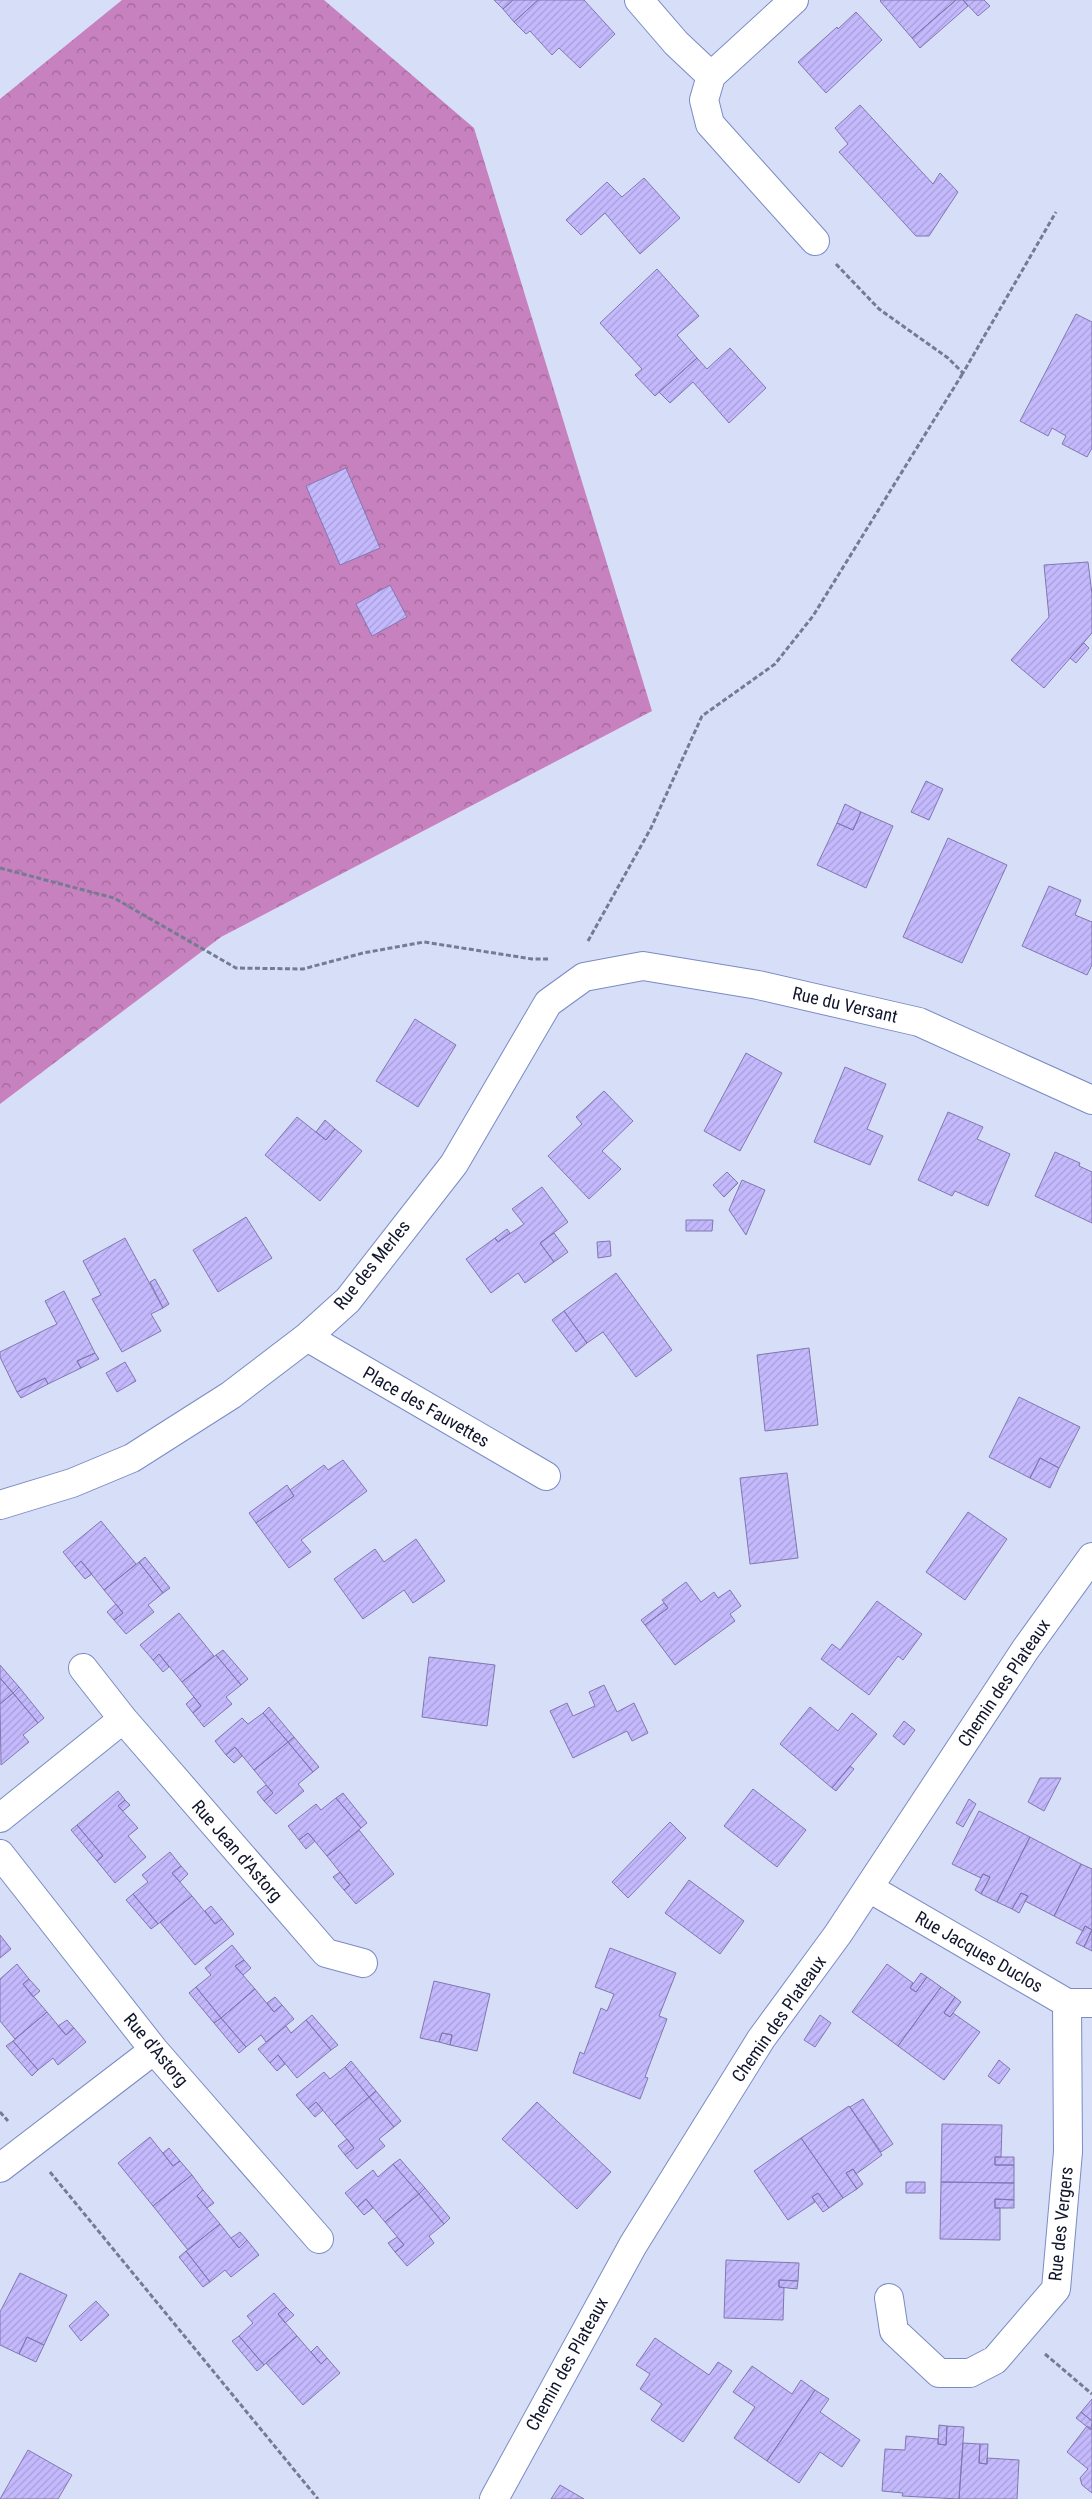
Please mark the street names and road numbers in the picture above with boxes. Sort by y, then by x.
street label: Rue du Versant [791,982,900,1027]
street label: Rue des Merles [329,1216,414,1314]
street label: Place des Fauvettes [359,1362,493,1451]
street label: Chemin des Plateaux [953,1615,1054,1750]
street label: Rue Jean d'Astorg [188,1796,287,1906]
street label: Rue Jacques Duclos [912,1907,1047,1997]
street label: Chemin des Plateaux [727,1951,830,2086]
street label: Rue d'Astorg [120,2009,193,2090]
street label: Rue des Vergers [1044,2166,1077,2282]
street label: Chemin des Plateaux [521,2293,612,2434]

